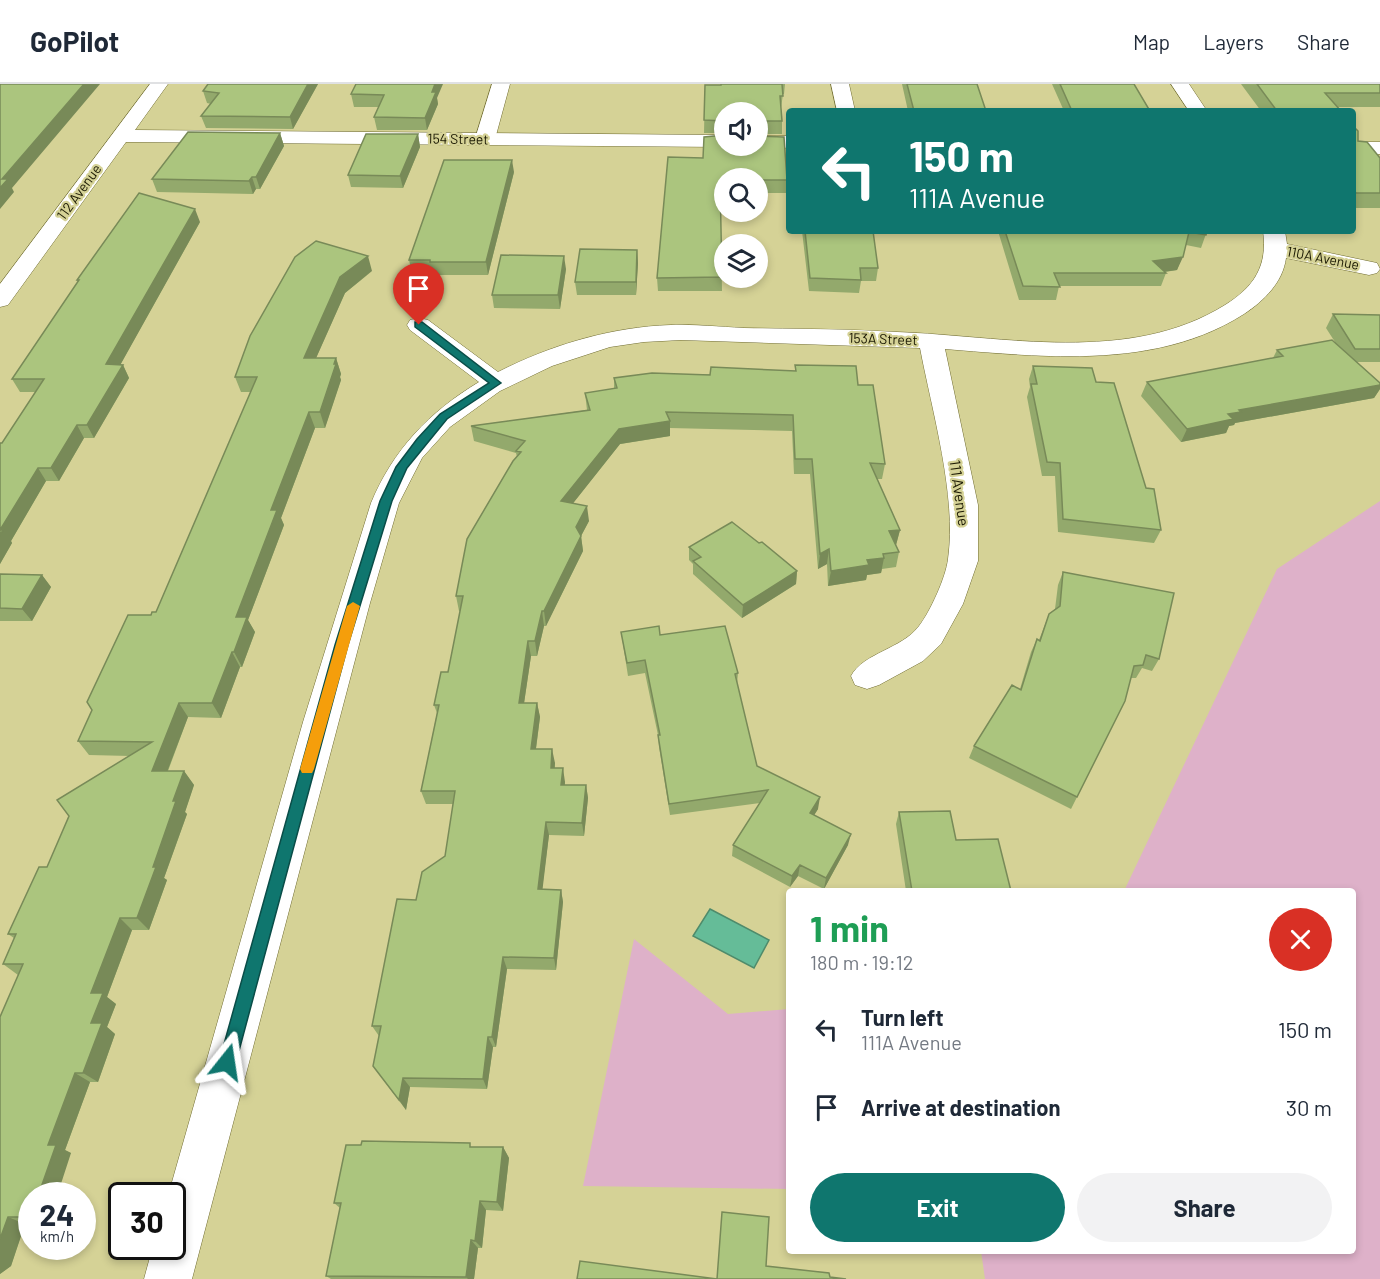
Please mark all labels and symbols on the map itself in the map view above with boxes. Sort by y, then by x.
street label: 154 Street [427,129,489,148]
street label: 112 Avenue [53,161,104,223]
street label: 110A Avenue [1285,242,1361,273]
pin [393,263,444,325]
street label: 153A Street [848,329,918,348]
street label: 111 Avenue [946,459,974,527]
position arrow [195,1030,259,1094]
speed limit sign: 30 [108,1182,186,1260]

